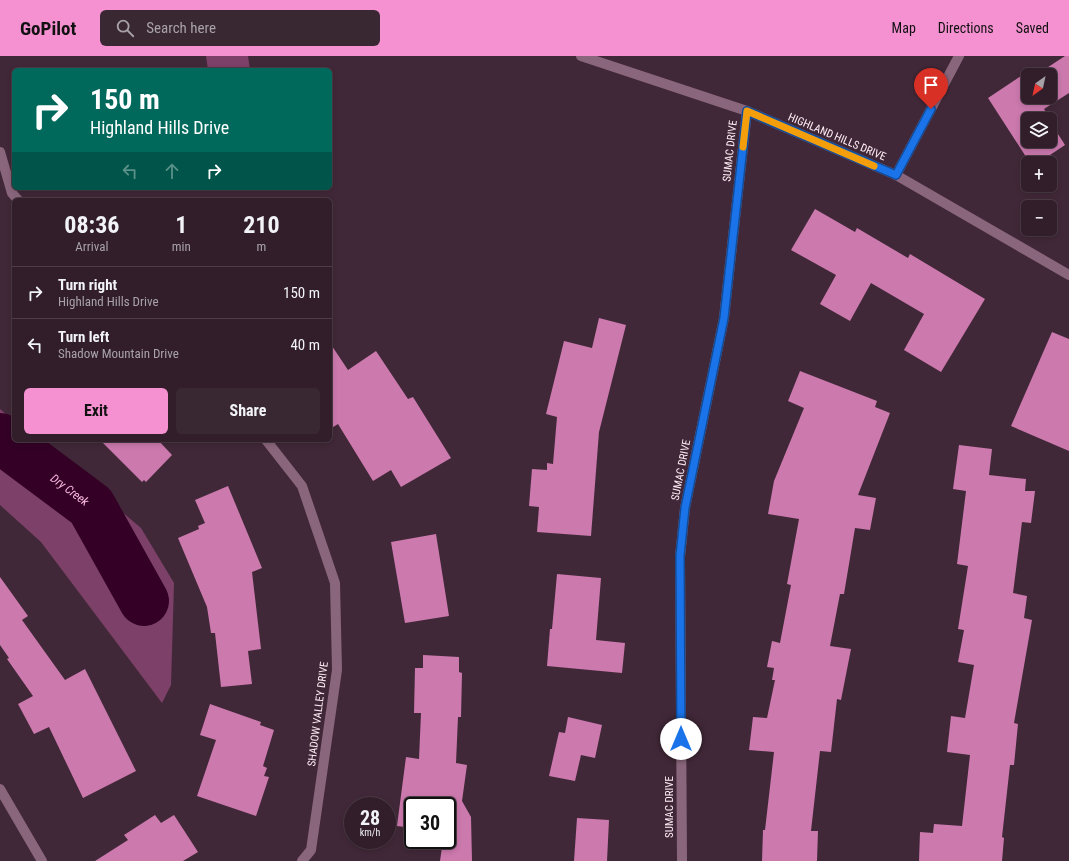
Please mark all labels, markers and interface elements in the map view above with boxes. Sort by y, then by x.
search box [100,10,380,46]
text: GoPilot [20,17,76,40]
icon: search [114,17,136,39]
text: Search here [146,19,216,37]
text: Map [892,20,916,36]
text: Directions [938,20,994,36]
text: Saved [1016,20,1049,36]
pin [914,68,948,109]
north arrow [1021,68,1057,104]
map controls [1021,68,1057,236]
icon: arrive [920,74,942,96]
text: 150 m [90,83,160,116]
icon: right [24,84,76,136]
street label: HIGHLAND HILLS DRIVE [786,111,888,164]
button: layers [1021,112,1057,148]
text: Highland Hills Drive [90,117,229,138]
street label: SUMAC DRIVE [720,119,740,182]
button: + [1021,156,1057,192]
icon: left [119,160,141,182]
icon: ahead [161,160,183,182]
icon: right [203,160,225,182]
button: − [1021,200,1057,236]
text: 08:36 [64,211,119,239]
text: 1 [175,211,187,239]
text: 210 [243,211,280,239]
text: Arrival [75,239,108,254]
text: min [172,239,191,254]
text: m [257,239,266,254]
text: Turn right [58,276,117,294]
icon: right [24,282,46,304]
text: 150 m [283,284,320,302]
text: Highland Hills Drive [58,294,159,309]
text: Turn left [58,328,109,346]
icon: left [24,334,46,356]
text: 40 m [290,336,320,354]
text: Shadow Mountain Drive [58,346,179,361]
button: Exit [24,388,168,434]
button: Share [176,388,320,434]
street label: SUMAC DRIVE [669,438,693,502]
water label: Dry Creek [48,471,92,509]
street label: SHADOW VALLEY DRIVE [305,660,331,767]
position arrow [660,718,702,760]
street label: SUMAC DRIVE [663,776,676,838]
speed limit sign: 30 [404,797,456,849]
text: 28 [360,806,380,830]
text: km/h [360,827,380,838]

